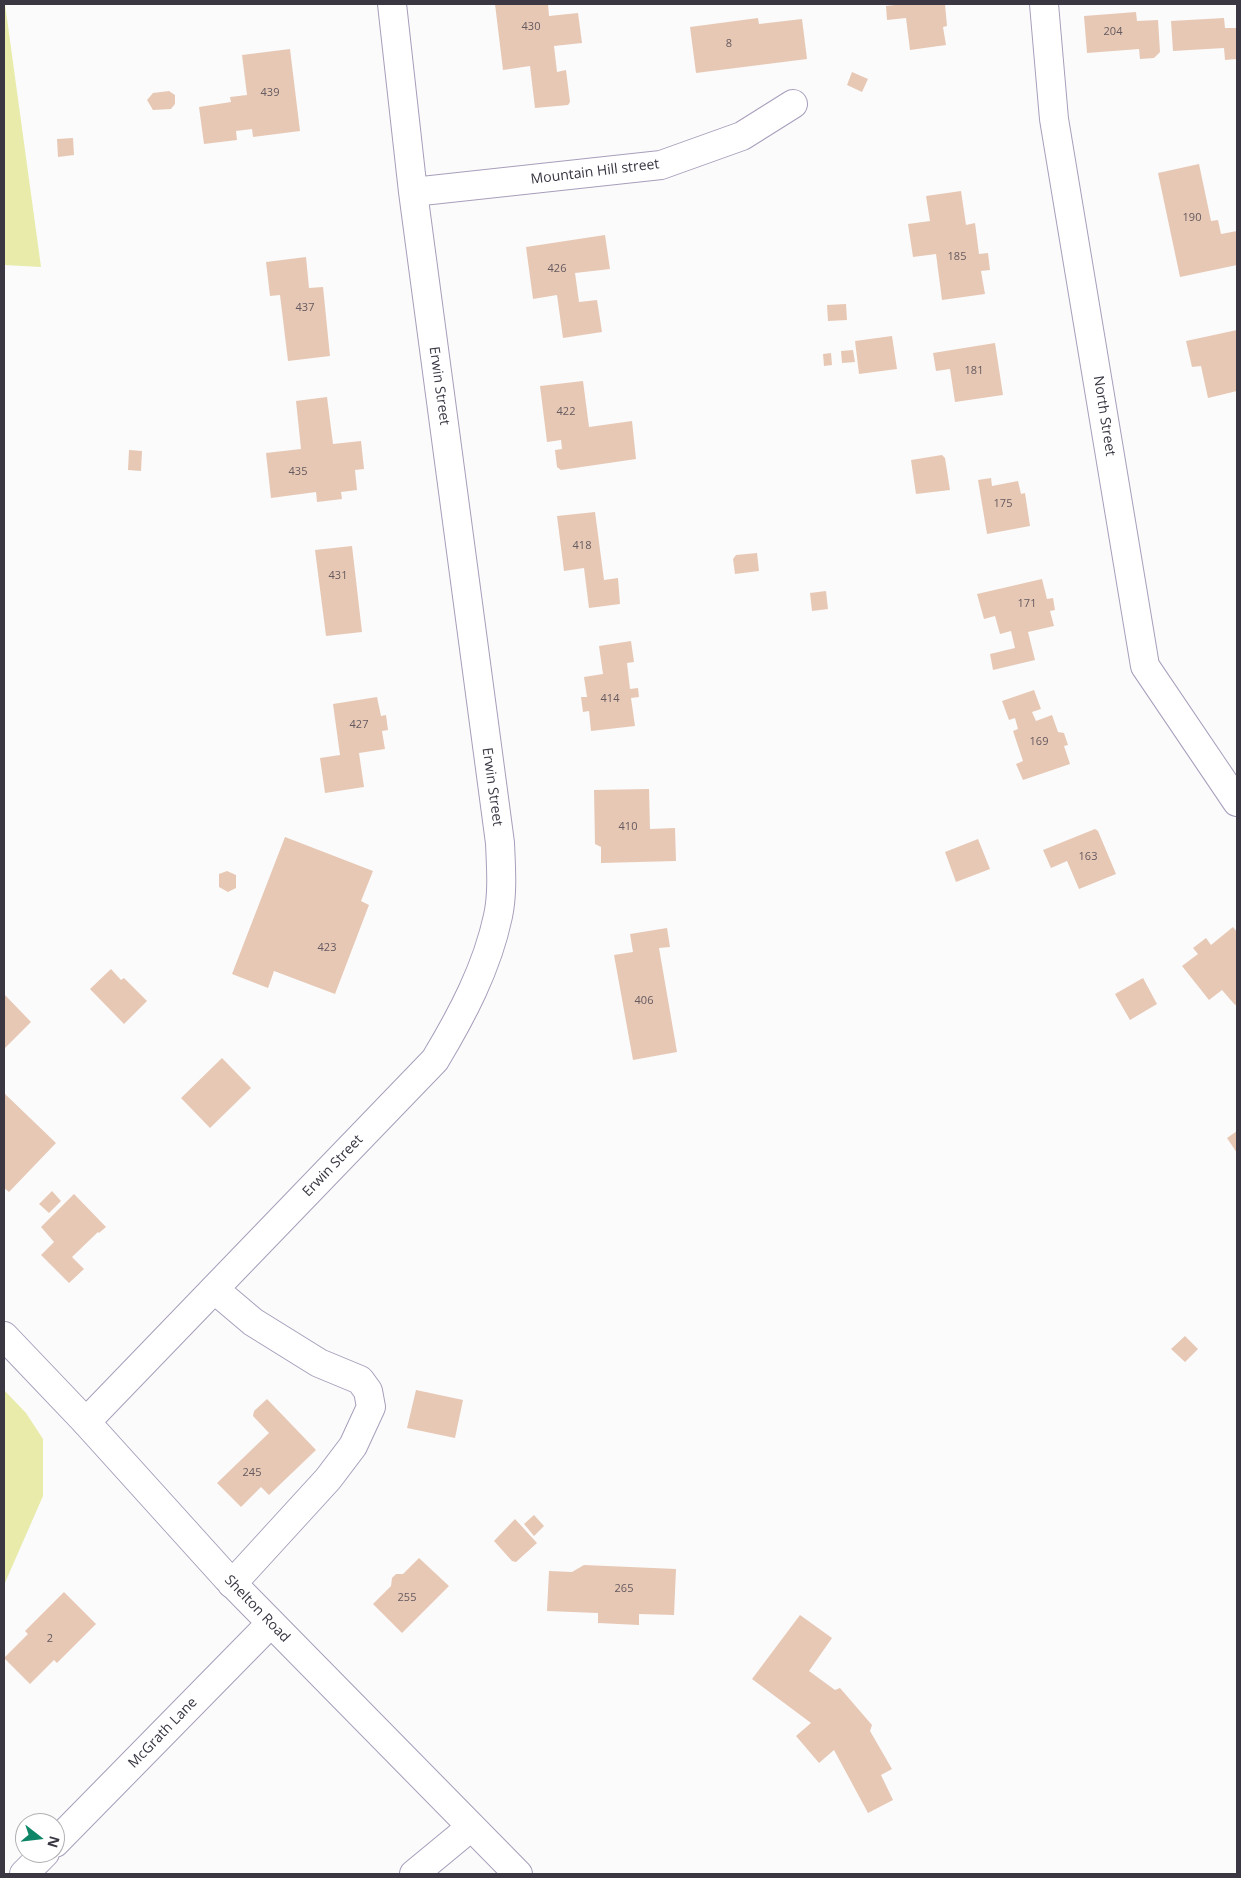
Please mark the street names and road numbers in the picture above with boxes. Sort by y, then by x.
street label: Mountain Hill street [530,156,660,188]
street label: Erwin Street [425,346,453,426]
street label: North Street [1089,375,1119,457]
street label: Erwin Street [478,747,506,827]
street label: Erwin Street [299,1132,367,1200]
street label: Shelton Road [221,1572,293,1646]
street label: McGrath Lane [125,1694,201,1772]

